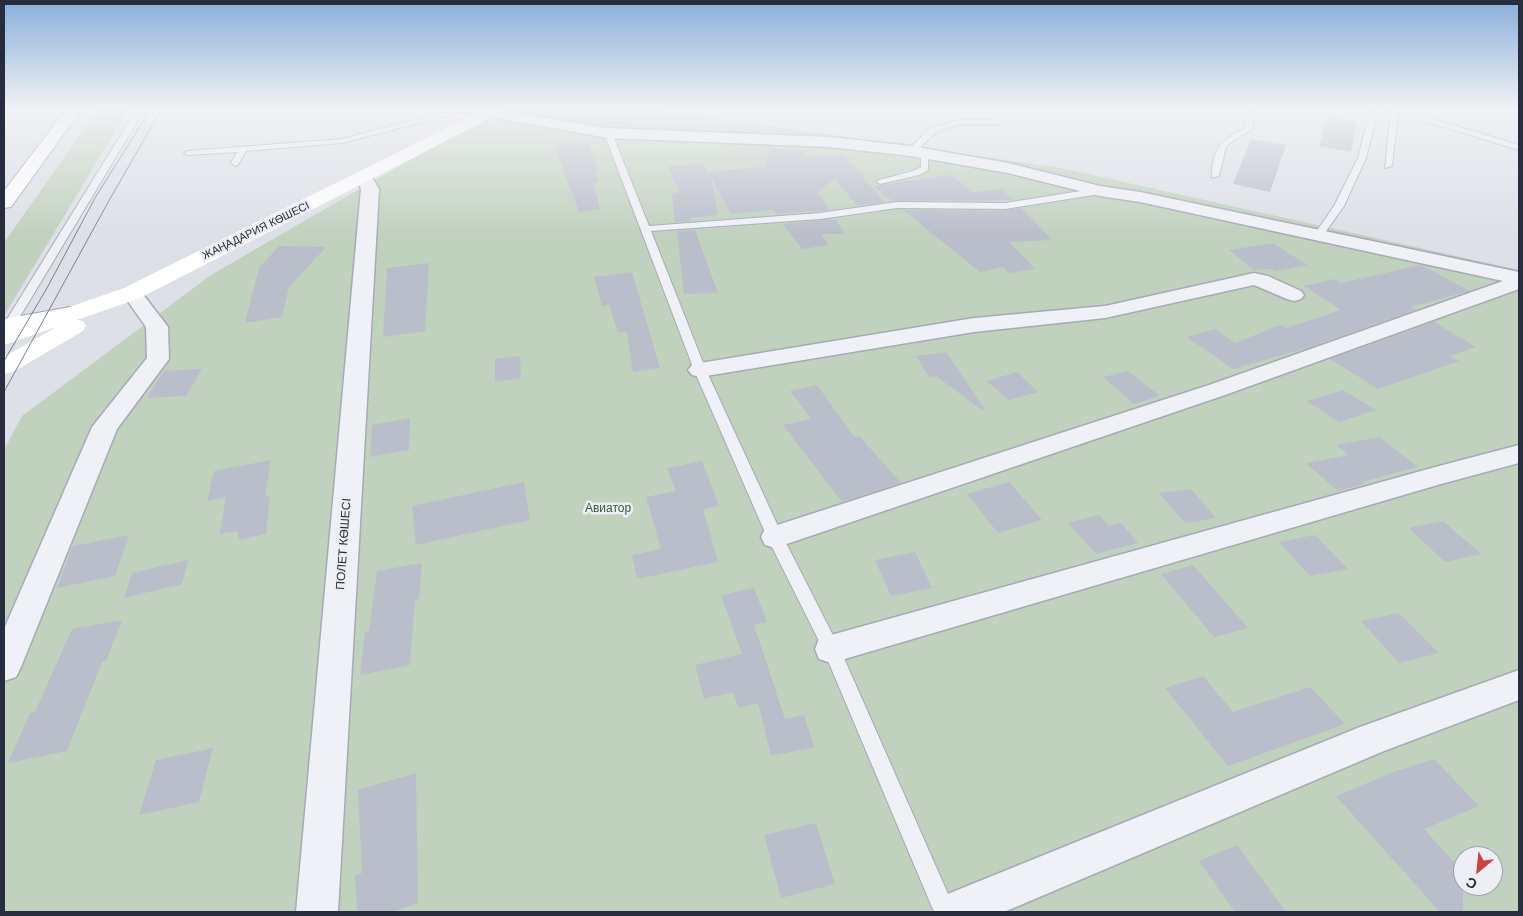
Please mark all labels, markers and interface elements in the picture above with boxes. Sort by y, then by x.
street label: ЖАҢАДАРИЯ КӨШЕСІ [200,199,312,263]
street label: ПОЛЕТ КӨШЕСІ [334,498,354,590]
park label: Авиатор [585,502,631,516]
north arrow [1453,846,1503,896]
text: С [1463,874,1480,893]

